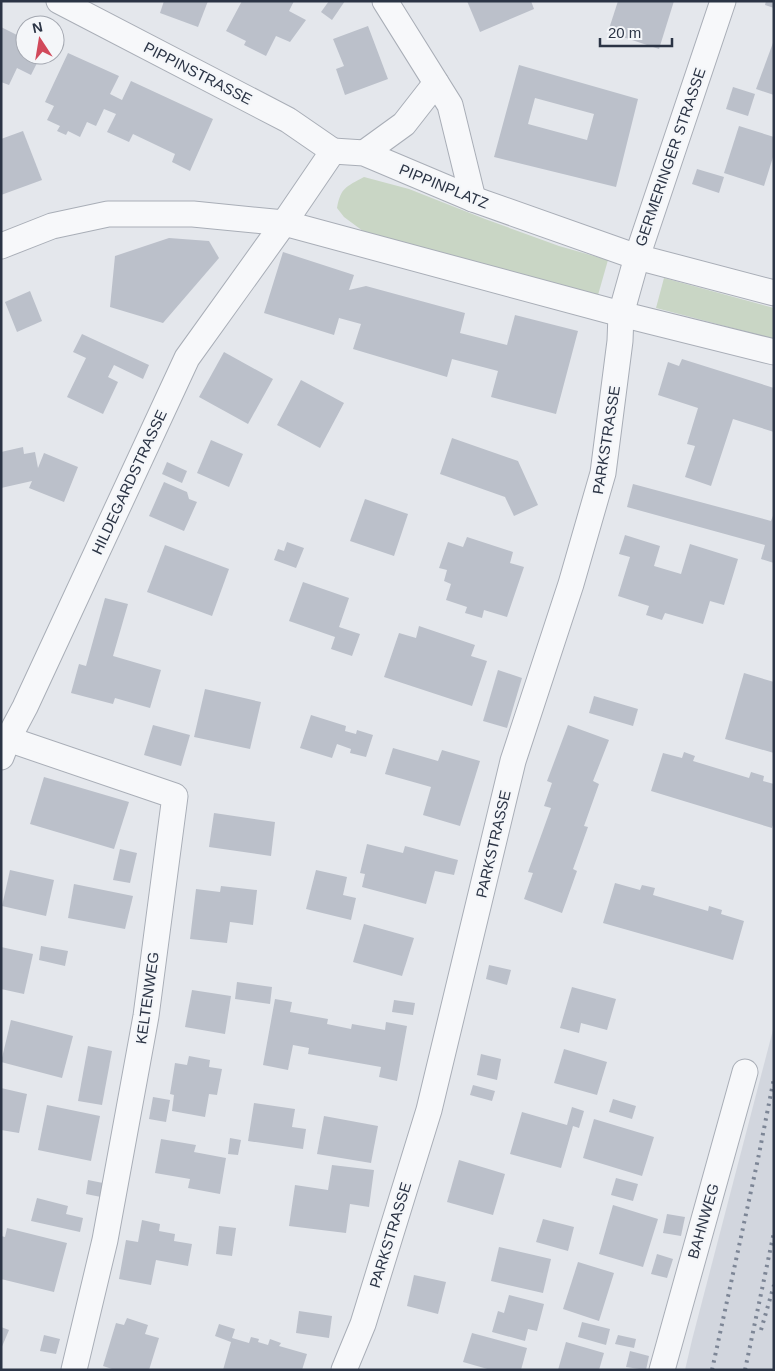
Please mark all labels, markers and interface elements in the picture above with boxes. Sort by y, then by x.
north arrow [15,15,65,65]
scale bar [600,15,672,47]
text: N [31,18,44,36]
text: 20 m [608,24,641,41]
street label: PIPPINSTRASSE [141,38,255,108]
street label: GERMERINGER STRASSE [631,66,709,248]
street label: PIPPINPLATZ [397,160,491,212]
street label: PARKSTRASSE [589,384,623,496]
street label: HILDEGARDSTRASSE [88,407,170,557]
street label: PARKSTRASSE [472,789,514,899]
street label: KELTENWEG [132,951,162,1045]
street label: PARKSTRASSE [366,1180,414,1290]
street label: BAHNWEG [684,1181,722,1261]

